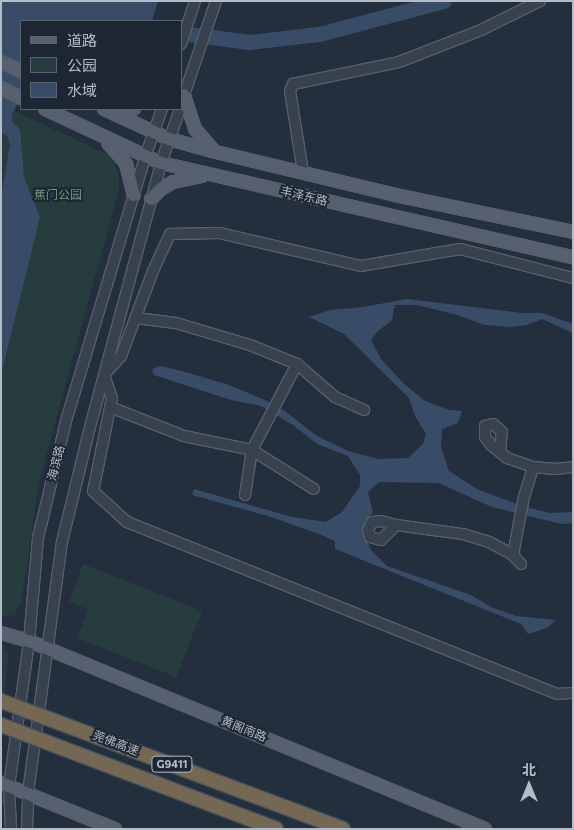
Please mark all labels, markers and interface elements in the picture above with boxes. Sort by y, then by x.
legend [20,20,182,110]
text: 道路 [67,31,97,49]
text: 公园 [67,56,97,74]
text: 水域 [67,81,97,99]
street label: 丰泽东路 [279,184,329,208]
park label: 蕉门公园 [34,188,82,202]
street label: 海滨路 [45,444,67,482]
street label: 黄阁南路 [219,713,269,745]
street label: 莞佛高速 [91,728,141,758]
road number: G9411 [151,756,193,772]
north arrow [504,760,554,810]
text: 北 [522,761,536,778]

